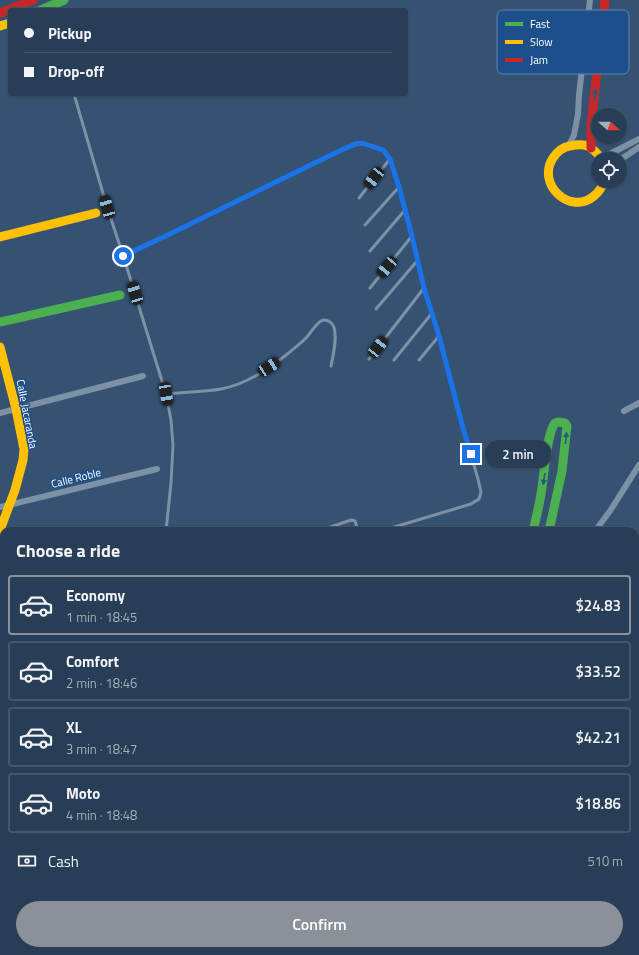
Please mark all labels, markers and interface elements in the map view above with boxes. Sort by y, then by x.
legend [497,10,629,74]
text: Fast [530,16,550,32]
text: Pickup [48,22,92,45]
text: Slow [530,34,553,50]
text: Jam [530,52,548,68]
text: Drop-off [48,60,104,83]
one-way arrow [591,89,598,101]
north arrow [591,108,627,144]
map controls [591,108,627,188]
button: locate [591,152,627,188]
car [362,165,386,191]
car [98,194,116,220]
route start [114,247,132,265]
car [375,254,399,280]
car [126,280,144,306]
car [366,334,390,360]
car [256,355,282,379]
street label: Calle Jacaranda [12,378,42,450]
car [158,381,174,407]
one-way arrow [563,432,569,444]
callout: 2 min [485,440,551,468]
text: 2 min [502,444,534,464]
route end [462,445,480,463]
street label: Calle Roble [49,464,103,492]
one-way arrow [541,473,547,485]
text: Choose a ride [16,537,120,564]
text: Economy [66,584,125,607]
icon: car [18,587,54,623]
text: $24.83 [575,594,621,617]
text: 1 min · 18:45 [66,607,137,627]
text: Comfort [66,650,119,673]
icon: car [18,653,54,689]
text: $33.52 [575,660,621,683]
text: 2 min · 18:46 [66,673,137,693]
text: XL [66,716,82,739]
icon: car [18,719,54,755]
text: $42.21 [575,726,621,749]
text: 3 min · 18:47 [66,739,137,759]
text: Moto [66,782,100,805]
icon: car [18,785,54,821]
text: $18.86 [575,792,621,815]
text: 4 min · 18:48 [66,805,137,825]
icon: cash [16,850,38,872]
text: Cash [48,850,79,873]
text: 510 m [587,851,623,871]
button: Confirm [16,901,623,947]

